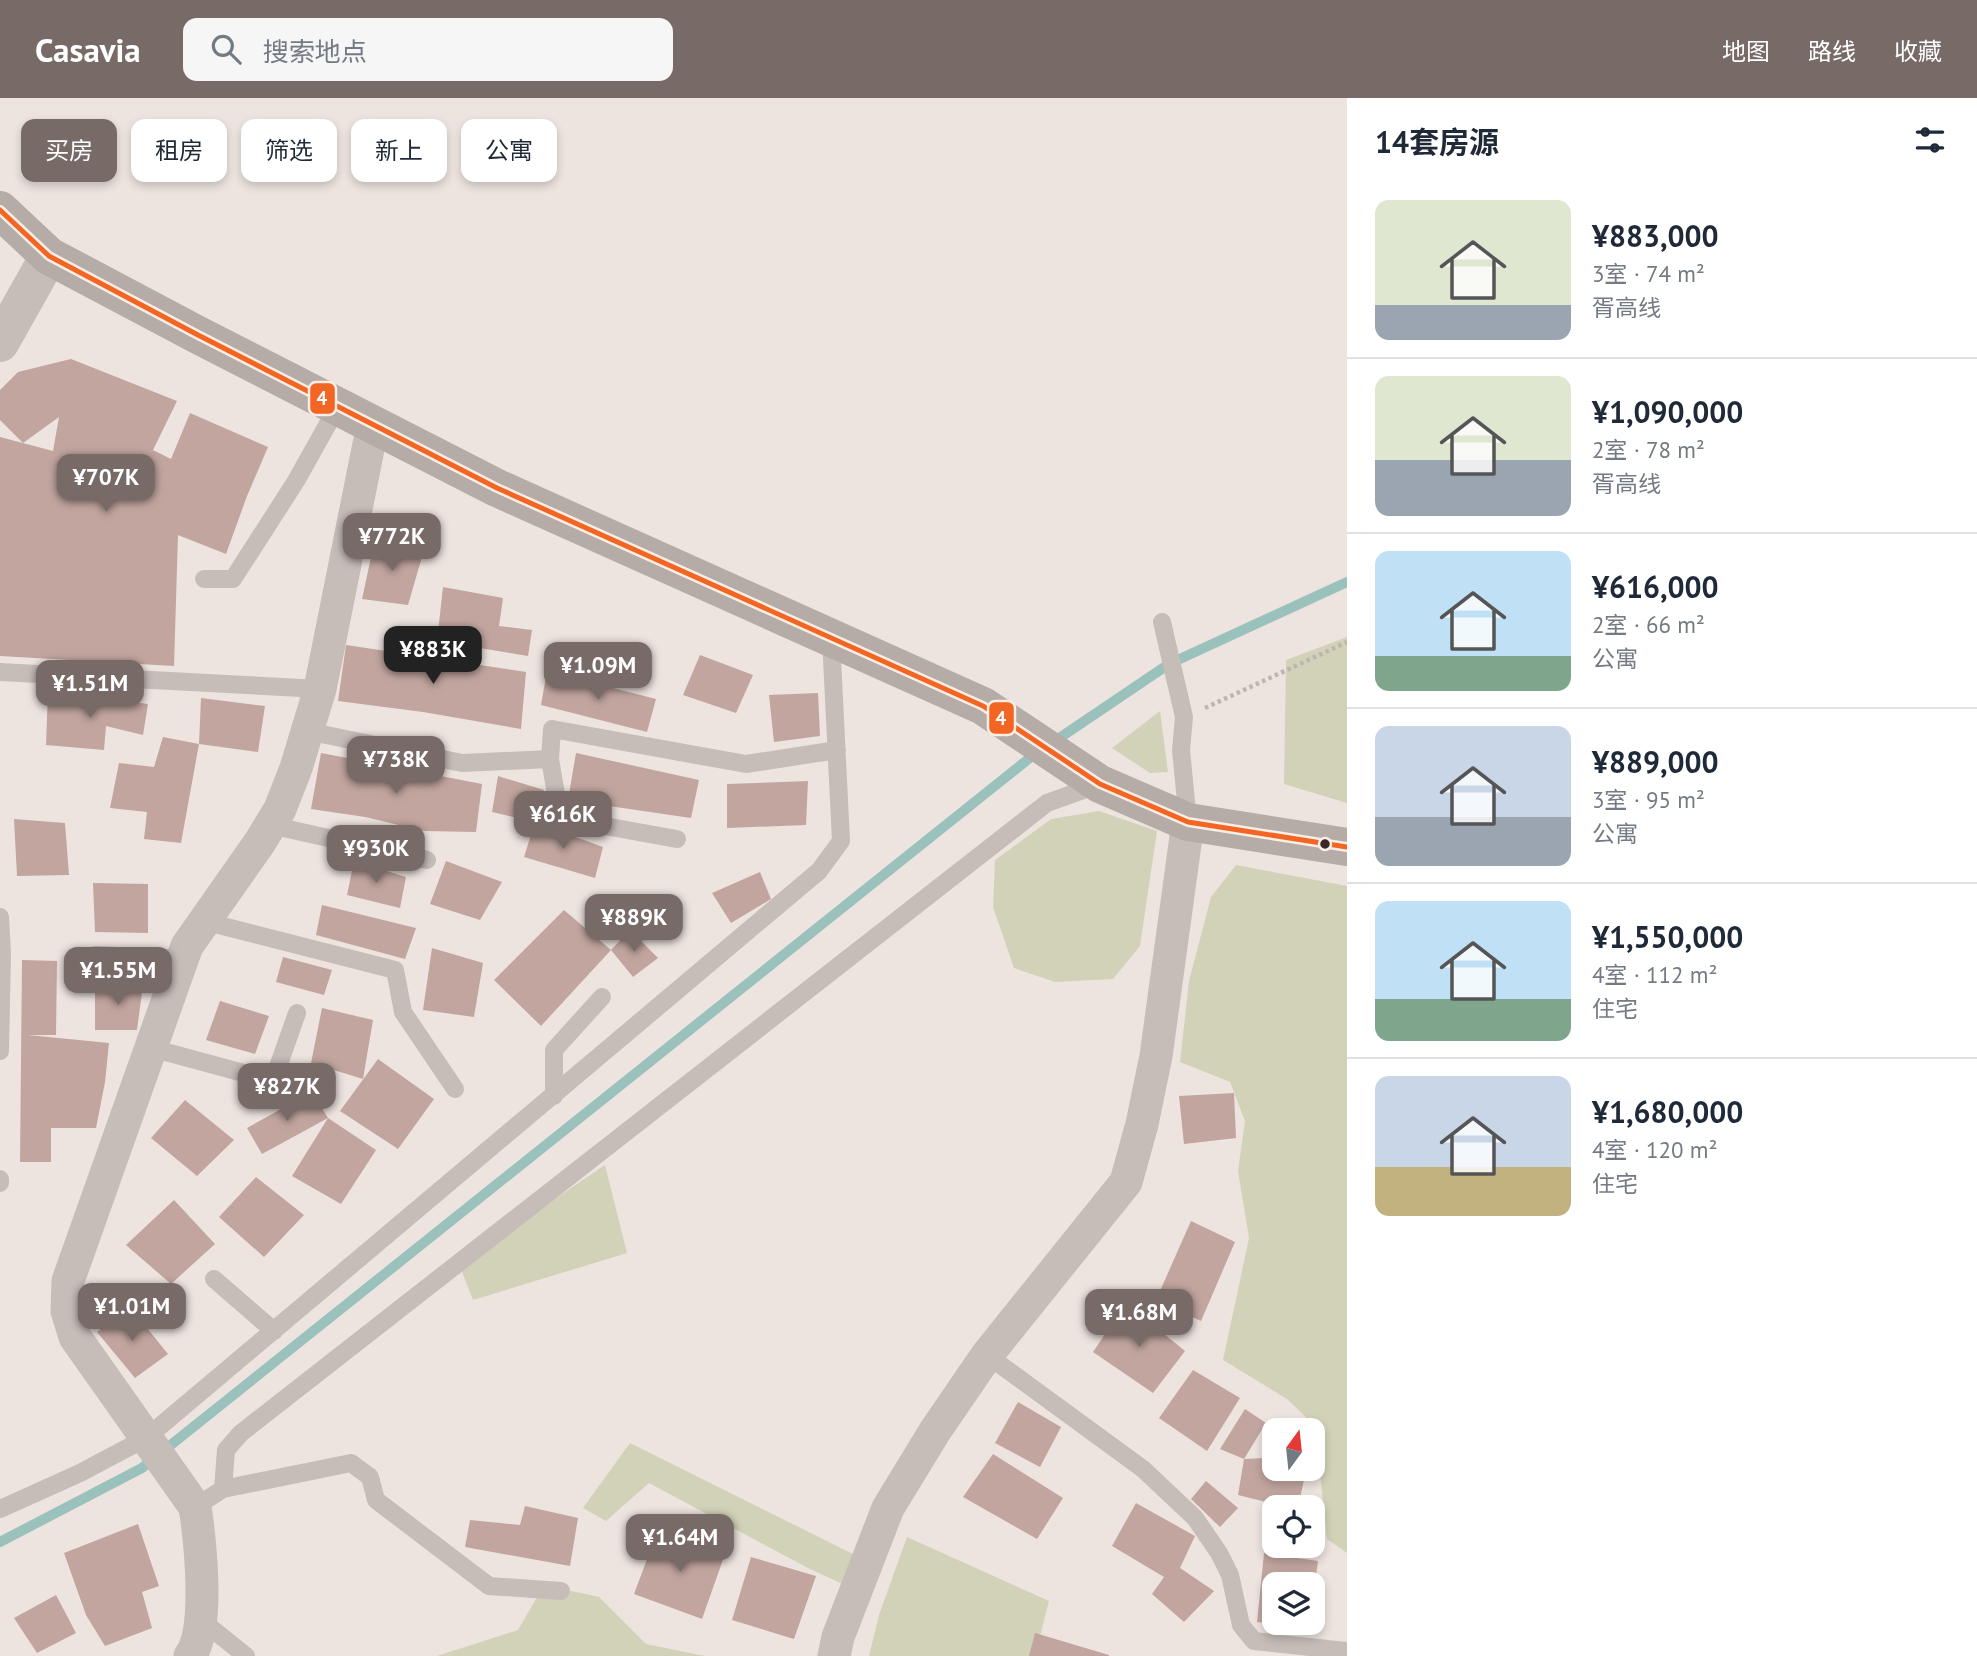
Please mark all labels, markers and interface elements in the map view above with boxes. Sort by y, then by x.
search box [183,18,673,81]
text: Casavia [35,28,141,71]
icon: search [207,30,245,68]
text: 搜索地点 [263,35,367,68]
text: 地图 [1722,36,1770,67]
text: 路线 [1808,36,1856,67]
text: 收藏 [1894,36,1942,67]
chip: 买房 [21,119,117,182]
chip: 租房 [131,119,227,182]
chip: 筛选 [241,119,337,182]
chip: 新上 [351,119,447,182]
chip: 公寓 [461,119,557,182]
icon: filters [1911,121,1949,159]
text: 14套房源 [1375,122,1499,161]
text: ¥883,000 [1592,216,1719,255]
icon: home [1431,228,1515,312]
text: 3室 · 74 m² [1592,259,1705,288]
text: 胥高线 [1592,293,1661,322]
line badge: 4 [309,382,336,415]
text: 4 [317,386,328,410]
text: ¥1,090,000 [1592,392,1743,431]
icon: home [1431,404,1515,488]
text: 2室 · 78 m² [1592,435,1705,464]
pin: ¥707K [57,454,155,514]
text: ¥707K [73,462,139,491]
text: 胥高线 [1592,469,1661,498]
pin: ¥772K [343,514,441,573]
text: ¥772K [359,521,425,550]
text: ¥616,000 [1592,567,1719,606]
icon: home [1431,579,1515,663]
text: 2室 · 66 m² [1592,610,1705,639]
pin: ¥883K [384,626,482,686]
text: ¥883K [400,634,466,663]
pin: ¥1.09M [541,642,655,702]
text: 公寓 [1592,644,1638,673]
text: ¥1.09M [560,650,636,679]
pin: ¥1.51M [33,660,147,720]
text: ¥1.51M [52,668,128,697]
line badge: 4 [988,701,1015,735]
text: 4 [996,706,1007,730]
pin: ¥738K [347,736,445,796]
text: ¥889,000 [1592,742,1719,781]
text: ¥738K [363,744,429,773]
icon: home [1431,754,1515,838]
text: 3室 · 95 m² [1592,785,1705,814]
pin: ¥616K [514,792,612,851]
text: ¥616K [530,799,596,828]
text: 公寓 [1592,819,1638,848]
pin: ¥930K [327,826,425,885]
text: ¥930K [343,833,409,862]
unlabelled marker [1318,837,1332,851]
pin: ¥889K [585,894,683,954]
text: ¥889K [601,902,667,931]
text: ¥1,550,000 [1592,917,1743,956]
icon: home [1431,929,1515,1013]
pin: ¥1.55M [61,948,175,1007]
text: ¥1.55M [80,955,156,984]
text: 4室 · 112 m² [1592,960,1717,989]
text: 住宅 [1592,994,1638,1023]
pin: ¥827K [238,1063,336,1123]
text: ¥827K [254,1071,320,1100]
text: ¥1,680,000 [1592,1092,1743,1131]
icon: home [1431,1104,1515,1188]
text: 4室 · 120 m² [1592,1135,1717,1164]
text: 住宅 [1592,1169,1638,1198]
pin: ¥1.01M [75,1284,189,1343]
pin: ¥1.68M [1082,1290,1196,1349]
text: ¥1.01M [94,1291,170,1320]
text: ¥1.68M [1101,1297,1177,1326]
north arrow [1262,1418,1325,1480]
map controls [1262,1418,1325,1635]
button: locate [1262,1495,1325,1558]
pin: ¥1.64M [623,1514,737,1574]
text: ¥1.64M [642,1522,718,1551]
button: layers [1262,1572,1325,1635]

